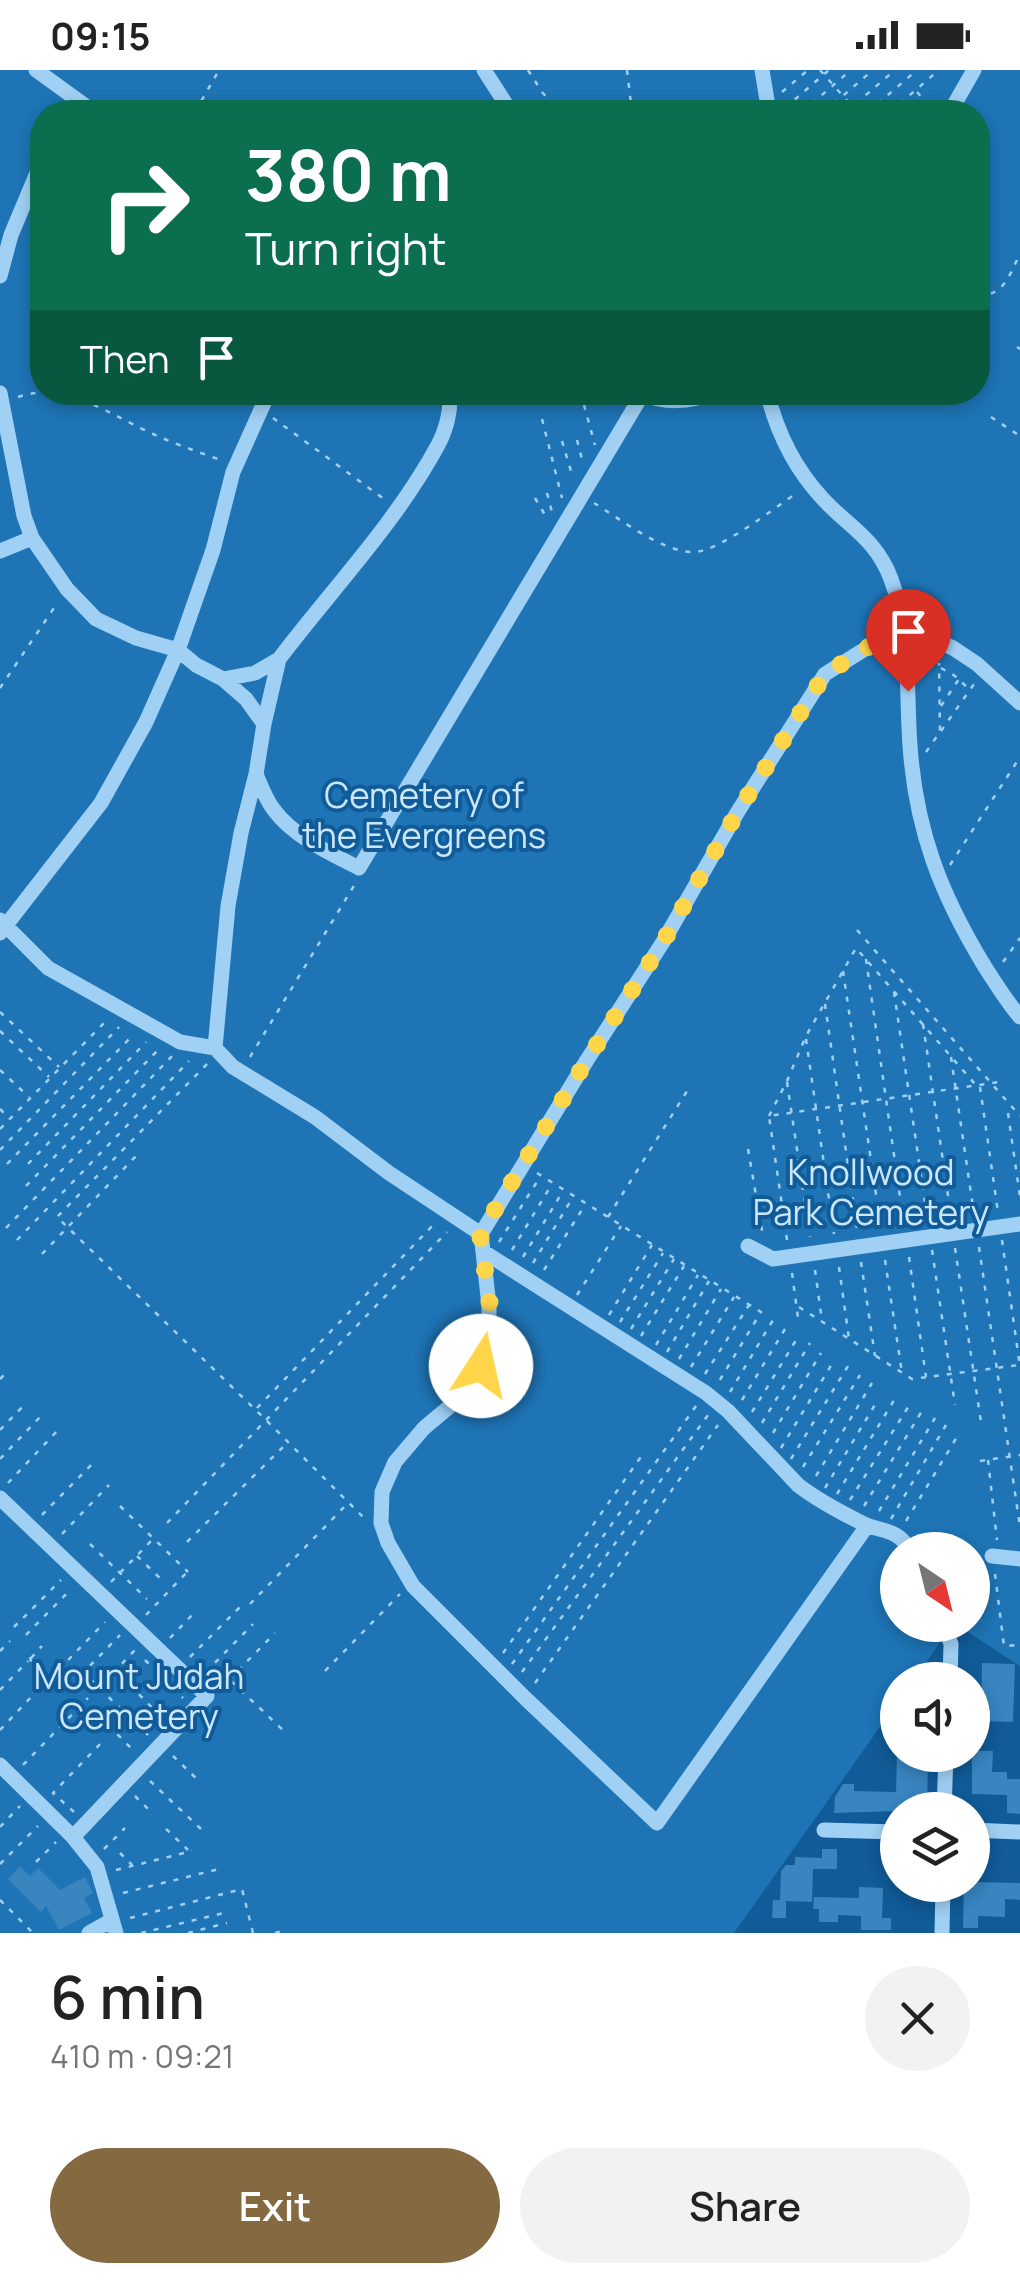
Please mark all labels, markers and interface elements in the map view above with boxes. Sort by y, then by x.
text: 09:15 [50,9,151,61]
text: 380 m [245,126,452,222]
icon: right [80,140,210,270]
text: Turn right [245,217,446,279]
icon: arrive [189,330,244,385]
text: Then [80,332,169,384]
pin [866,589,951,692]
icon: arrive [881,604,936,659]
park label: Cemetery of the Evergreens [302,771,546,859]
park label: Knollwood Park Cemetery [753,1148,989,1236]
position arrow [429,1314,533,1418]
north arrow [880,1532,990,1642]
map controls [880,1532,990,1902]
park label: Mount Judah Cemetery [34,1652,244,1740]
button: sound [880,1662,990,1772]
button: layers [880,1792,990,1902]
text: 6 min [50,1955,205,2037]
button: close [865,1966,970,2071]
text: 410 m · 09:21 [50,2034,234,2078]
button: Exit [50,2148,500,2263]
button: Share [520,2148,970,2263]

